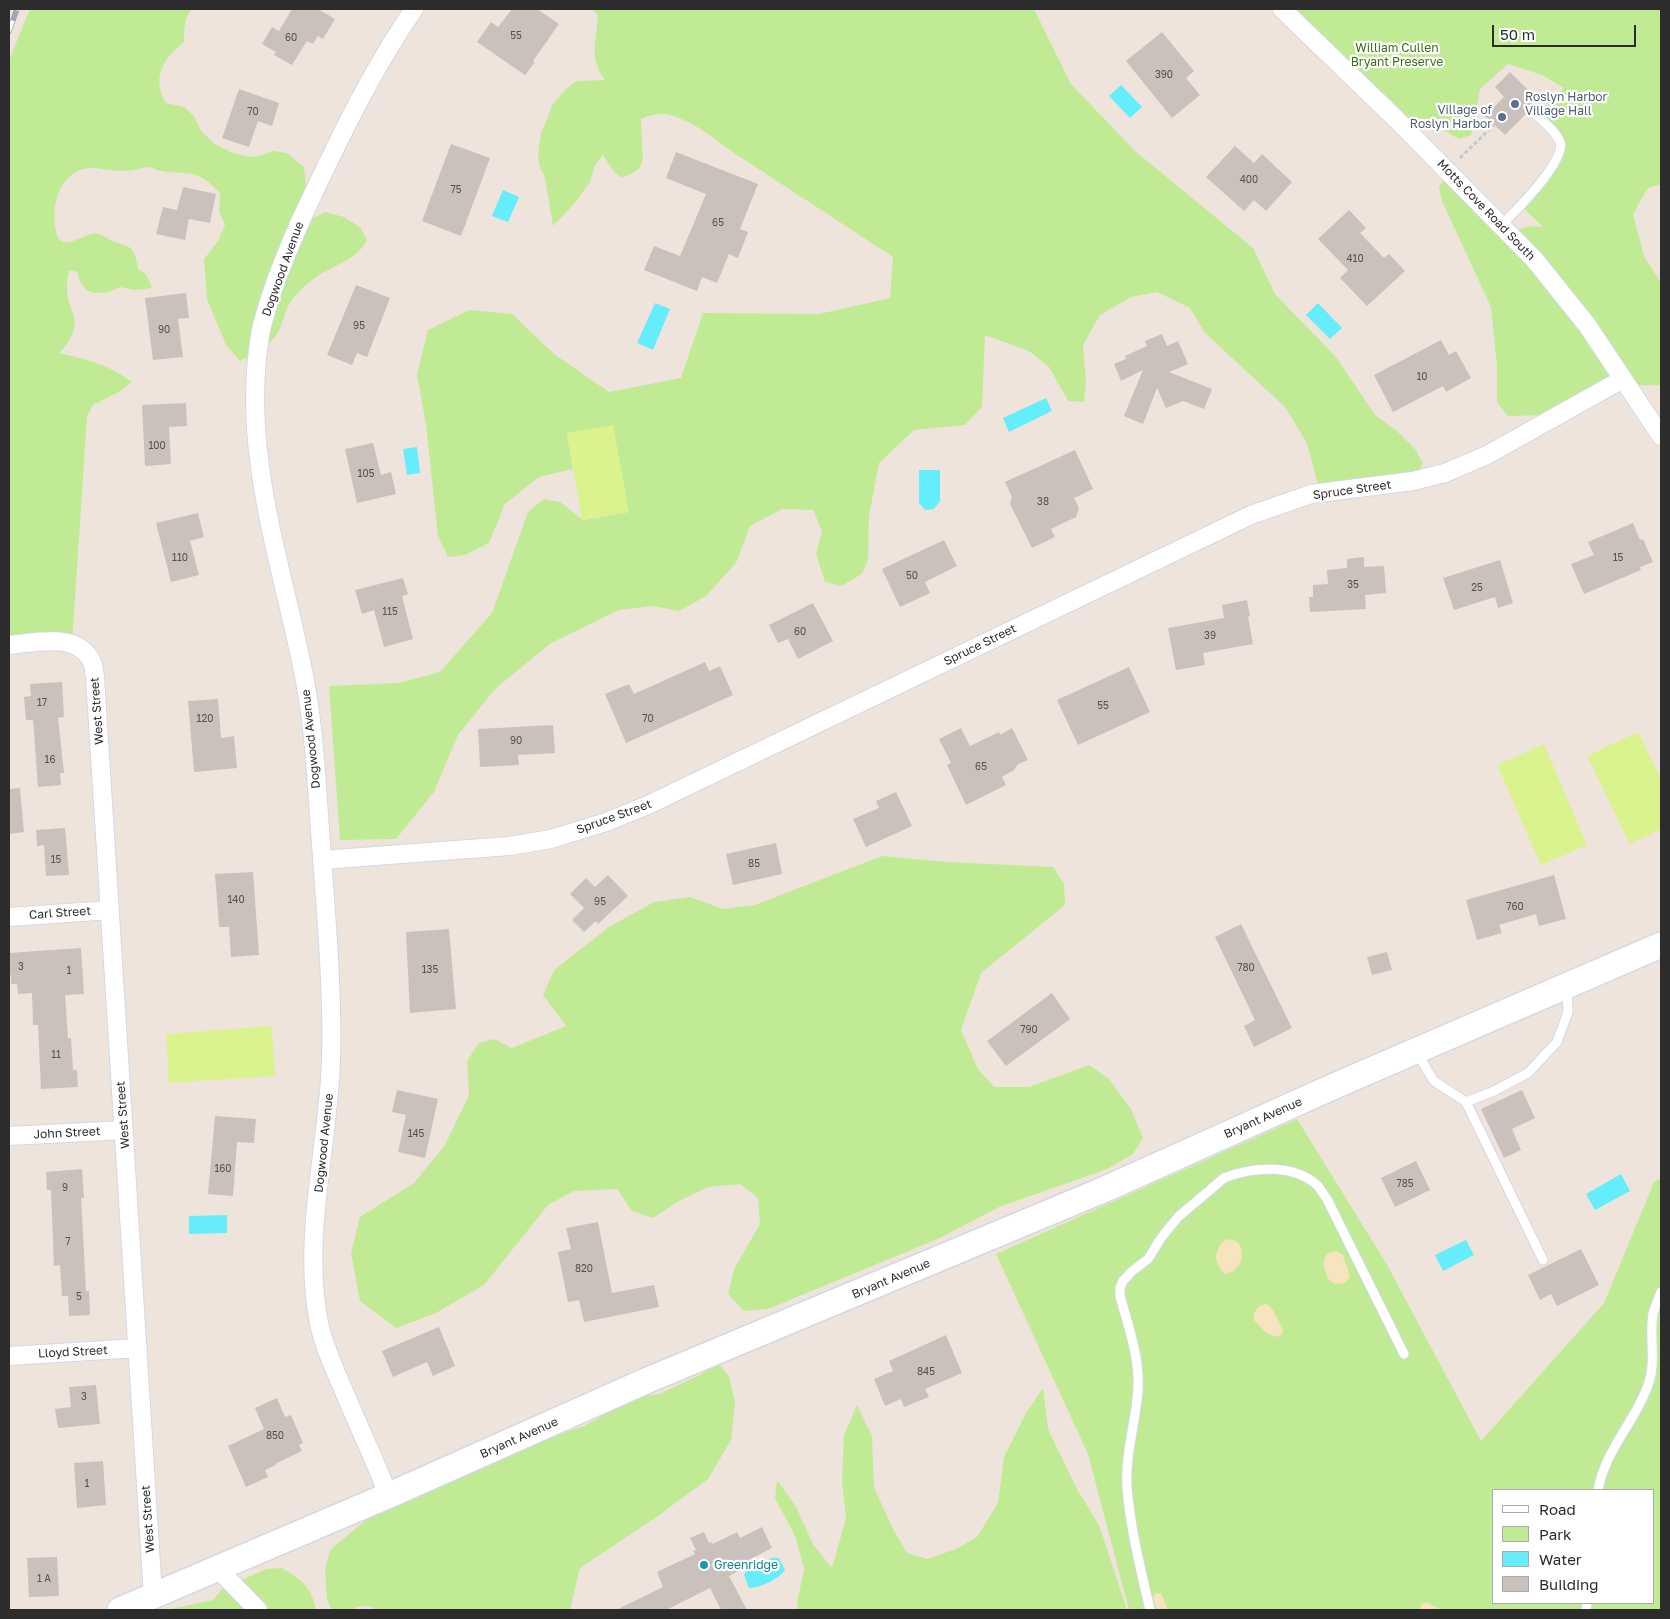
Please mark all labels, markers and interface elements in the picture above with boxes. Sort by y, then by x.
scale bar [1495,15,1639,47]
text: 50 m [1500,25,1535,43]
house number: 55 [510,30,522,42]
house number: 60 [285,32,297,44]
park label: William Cullen Bryant Preserve [1351,41,1443,69]
house number: 390 [1155,69,1173,81]
place label: Roslyn Harbor Village Hall [1525,90,1607,118]
marker: Roslyn Harbor Village Hall [1509,98,1521,110]
place label: Village of Roslyn Harbor [1410,103,1492,131]
house number: 70 [247,106,259,118]
marker: Village of Roslyn Harbor [1496,111,1508,123]
street label: Motts Cove Road South [1434,157,1538,263]
house number: 400 [1240,174,1258,186]
house number: 75 [450,184,462,196]
house number: 65 [712,217,724,229]
street label: Dogwood Avenue [259,220,307,318]
house number: 410 [1346,253,1364,265]
house number: 95 [353,320,365,332]
house number: 90 [158,324,170,336]
house number: 10 [1416,371,1428,383]
house number: 100 [148,440,166,452]
house number: 105 [358,468,374,480]
street label: Spruce Street [1312,477,1392,503]
house number: 38 [1037,496,1049,508]
house number: 110 [172,552,188,564]
house number: 15 [1613,552,1623,564]
house number: 50 [906,570,918,582]
house number: 35 [1347,579,1359,591]
house number: 25 [1471,582,1483,594]
house number: 115 [382,606,398,618]
street label: Spruce Street [941,621,1019,669]
house number: 60 [794,626,806,638]
house number: 39 [1204,630,1216,642]
street label: West Street [87,677,107,745]
street label: Dogwood Avenue [299,689,323,789]
house number: 17 [37,697,47,709]
house number: 55 [1097,700,1109,712]
house number: 120 [197,713,213,725]
house number: 70 [642,713,654,725]
house number: 90 [510,735,522,747]
house number: 16 [45,754,55,766]
house number: 65 [975,761,987,773]
street label: Spruce Street [574,797,654,837]
house number: 15 [51,854,61,866]
house number: 85 [748,858,760,870]
house number: 140 [227,894,245,906]
house number: 95 [594,896,606,908]
house number: 760 [1506,901,1524,913]
street label: Carl Street [29,904,91,922]
house number: 3 [18,961,24,973]
house number: 780 [1237,962,1255,974]
house number: 135 [422,964,438,976]
house number: 1 [67,965,71,977]
house number: 790 [1020,1024,1038,1036]
house number: 11 [51,1049,61,1061]
street label: West Street [113,1081,133,1149]
street label: Dogwood Avenue [312,1093,336,1193]
street label: Bryant Avenue [1222,1094,1304,1142]
street label: John Street [33,1124,101,1142]
house number: 145 [408,1128,424,1140]
house number: 160 [214,1163,232,1175]
house number: 785 [1396,1178,1414,1190]
house number: 9 [62,1182,68,1194]
house number: 7 [65,1236,71,1248]
street label: Bryant Avenue [850,1256,932,1302]
house number: 820 [575,1263,593,1275]
house number: 5 [76,1291,82,1303]
street label: Lloyd Street [38,1343,108,1361]
house number: 845 [917,1366,935,1378]
house number: 3 [81,1391,87,1403]
street label: Bryant Avenue [478,1414,560,1462]
house number: 850 [266,1430,284,1442]
house number: 1 [85,1478,89,1490]
street label: West Street [138,1485,158,1553]
legend [1492,1489,1655,1604]
text: Road [1539,1500,1576,1518]
text: Park [1539,1525,1571,1543]
text: Water [1539,1550,1582,1568]
place label: Greenridge [714,1558,778,1572]
marker: Greenridge [698,1559,710,1571]
house number: 1 A [37,1573,51,1585]
text: Building [1539,1575,1599,1593]

